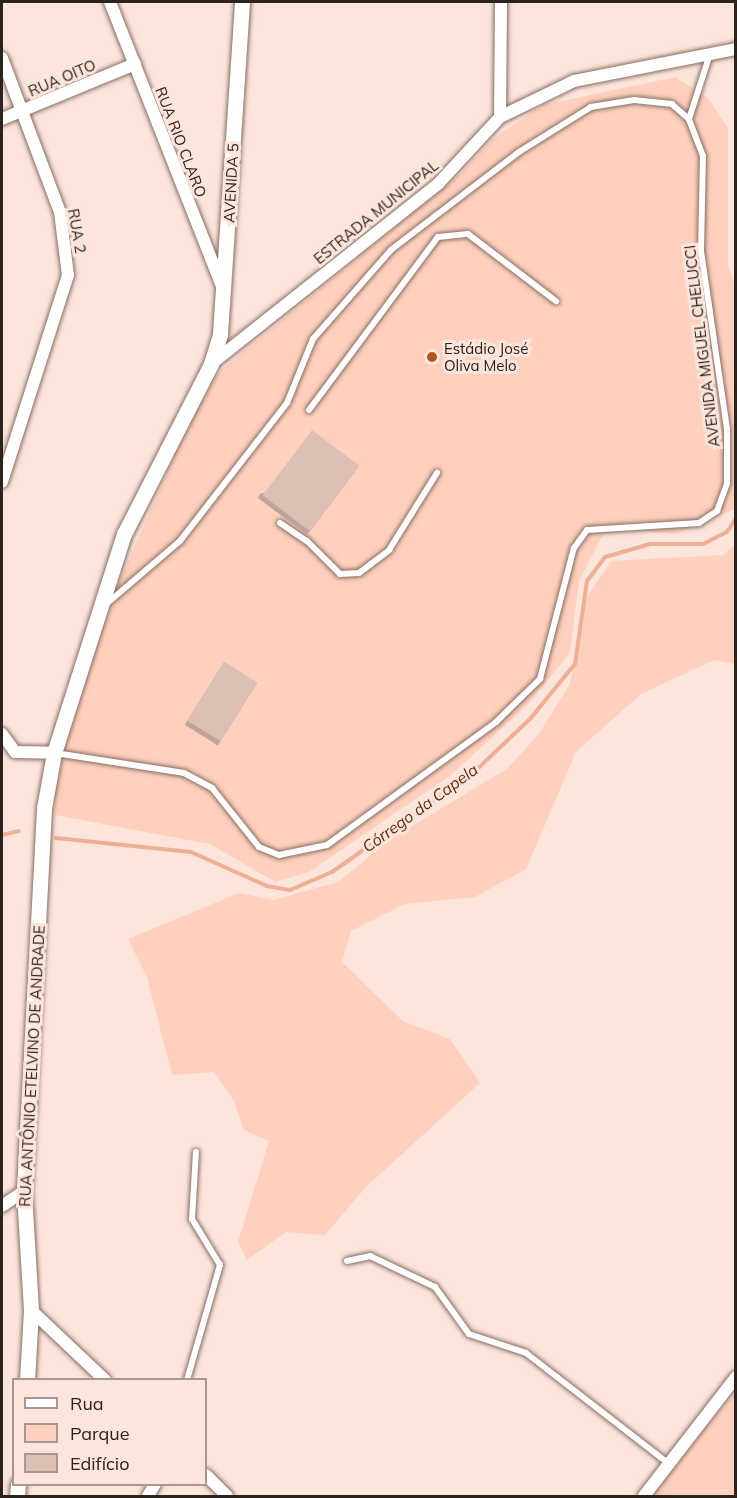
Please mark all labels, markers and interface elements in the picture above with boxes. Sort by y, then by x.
street label: RUA OITO [26,56,98,100]
street label: RUA RIO CLARO [152,84,210,200]
street label: AVENIDA 5 [220,143,242,223]
street label: ESTRADA MUNICIPAL [310,156,442,268]
street label: RUA 2 [64,207,90,255]
street label: AVENIDA MIGUEL CHELUCCI [681,244,723,448]
place label: Estádio José Oliva Melo [444,339,528,374]
marker: Estádio José Oliva Melo [425,350,439,364]
water label: Córrego da Capela [359,760,481,856]
street label: RUA ANTÔNIO ETELVINO DE ANDRADE [16,925,48,1207]
legend [12,1378,207,1486]
text: Rua [70,1392,104,1415]
text: Parque [70,1422,129,1445]
text: Edifício [70,1452,129,1475]

